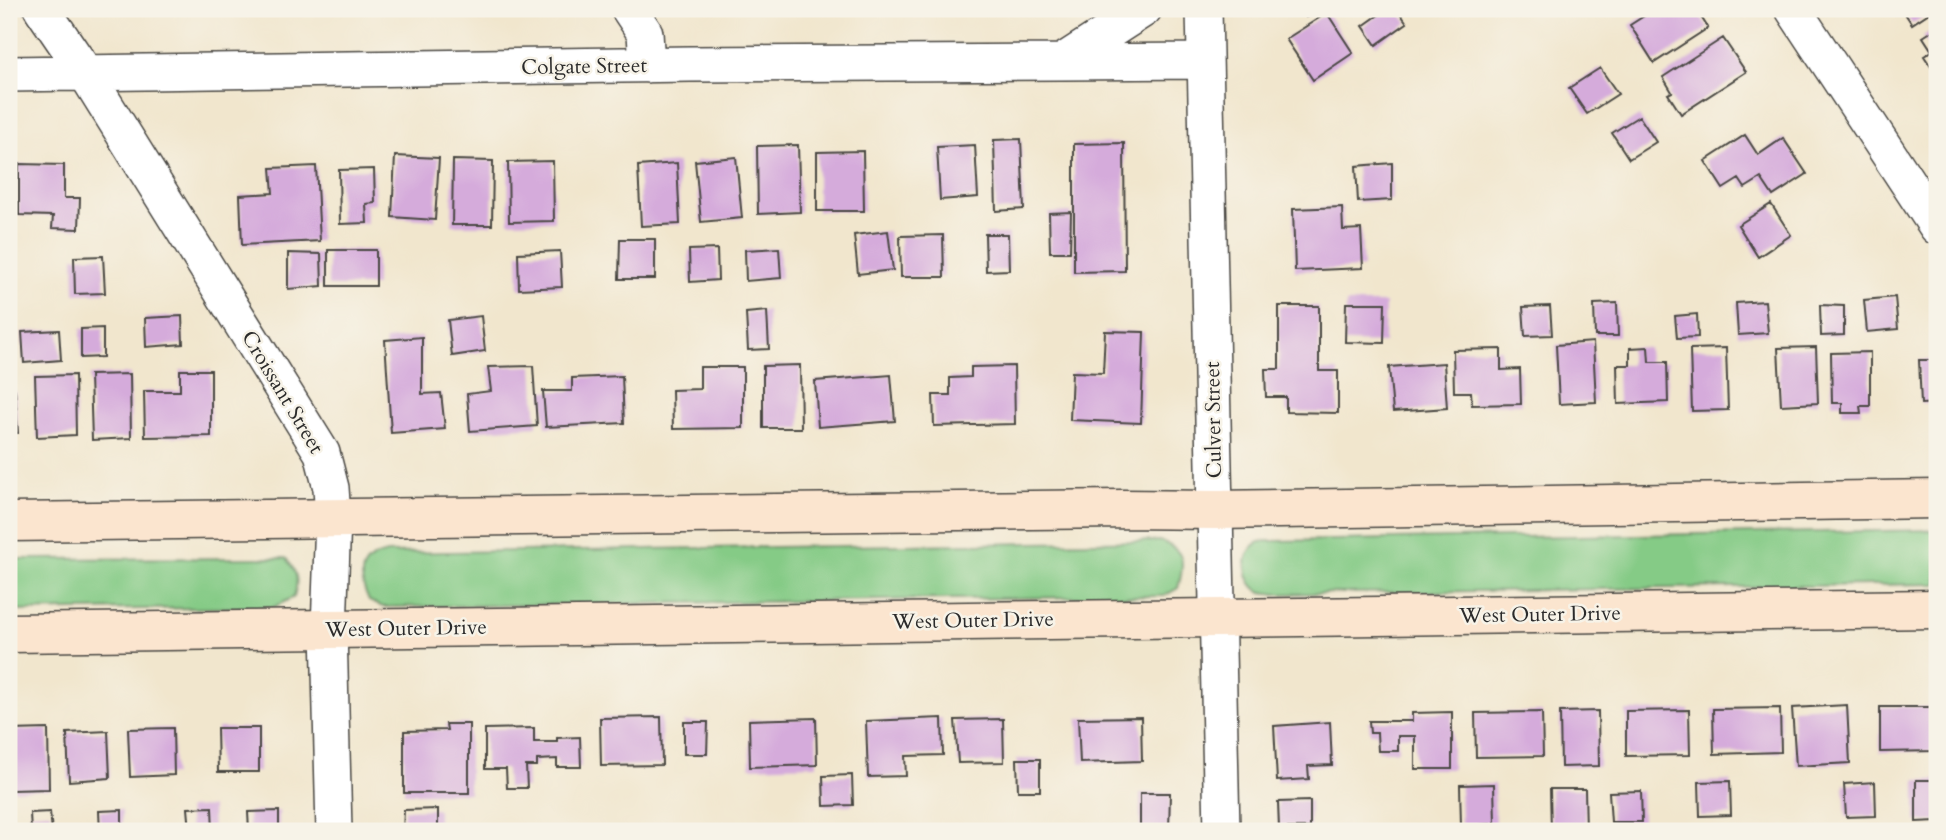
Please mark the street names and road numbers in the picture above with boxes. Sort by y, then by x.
street label: Colgate Street [521,51,648,82]
street label: Croissant Street [234,325,331,460]
street label: Culver Street [1198,361,1229,479]
street label: West Outer Drive [1458,599,1621,630]
street label: West Outer Drive [891,605,1054,636]
street label: West Outer Drive [324,613,487,644]

